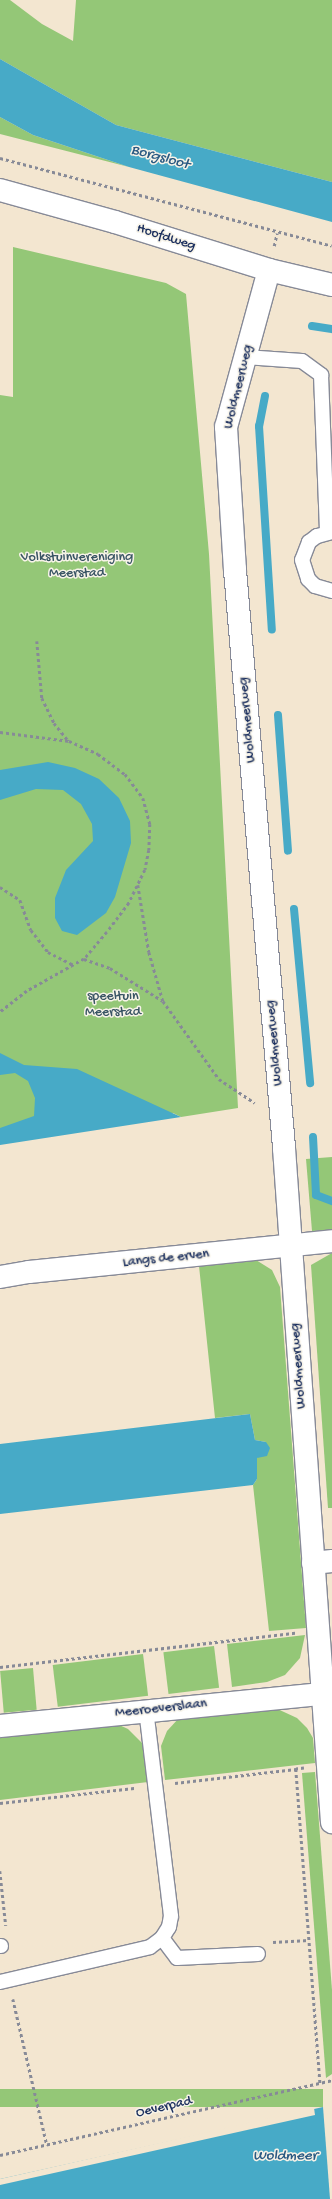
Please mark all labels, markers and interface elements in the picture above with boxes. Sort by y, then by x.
water label: Borgsloot [129,142,191,174]
street label: Hoofdweg [134,221,198,255]
street label: Woldmeerweg [220,343,258,431]
park label: Volkstuinvereniging Meerstad [21,550,133,582]
street label: Woldmeerweg [236,677,260,763]
park label: speeltuin Meerstad [85,989,141,1022]
street label: Woldmeerweg [263,1000,287,1086]
street label: Langs de erven [122,1246,210,1272]
street label: Woldmeerweg [288,1323,310,1409]
street label: Meeroeverslaan [114,1696,208,1722]
street label: Oeverpad [134,2093,194,2123]
water label: Woldmeer [253,2148,317,2166]

